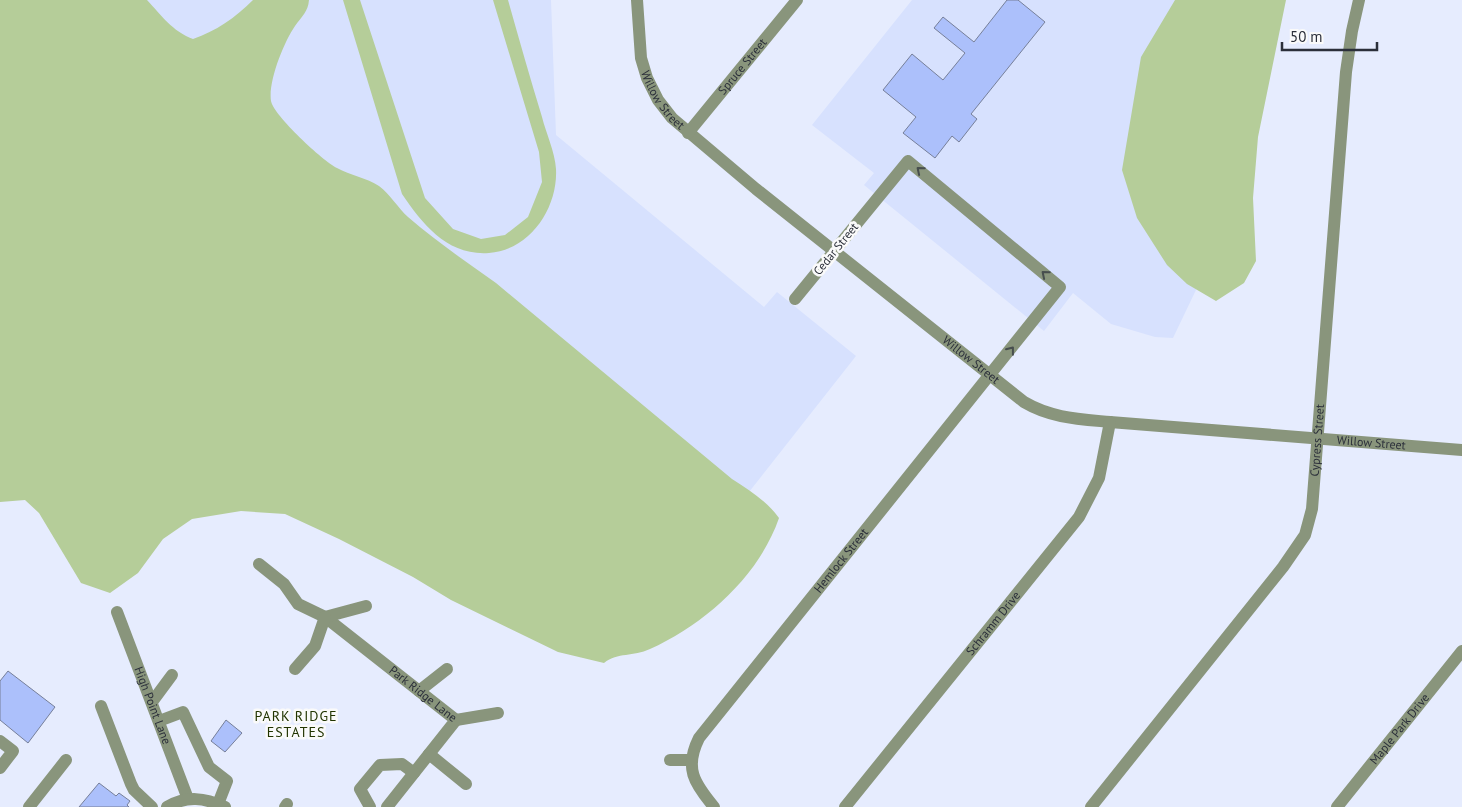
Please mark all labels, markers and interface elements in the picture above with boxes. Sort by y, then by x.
scale bar [1282,20,1377,52]
text: 50 m [1290,27,1323,46]
street label: Spruce Street [715,35,770,97]
street label: Willow Street [638,69,688,132]
one-way arrow [916,167,925,176]
street label: Cedar Street [810,220,861,278]
one-way arrow [1041,271,1050,280]
street label: Willow Street [940,332,1003,387]
one-way arrow [1005,347,1013,356]
street label: Cypress Street [1307,403,1327,477]
street label: Willow Street [1336,432,1406,452]
street label: Hemlock Street [810,525,871,596]
street label: Schramm Drive [962,588,1023,658]
street label: Park Ridge Lane [386,662,460,725]
street label: High Point Lane [131,664,175,746]
street label: Maple Park Drive [1366,690,1432,767]
district label: PARK RIDGE ESTATES [255,707,337,741]

